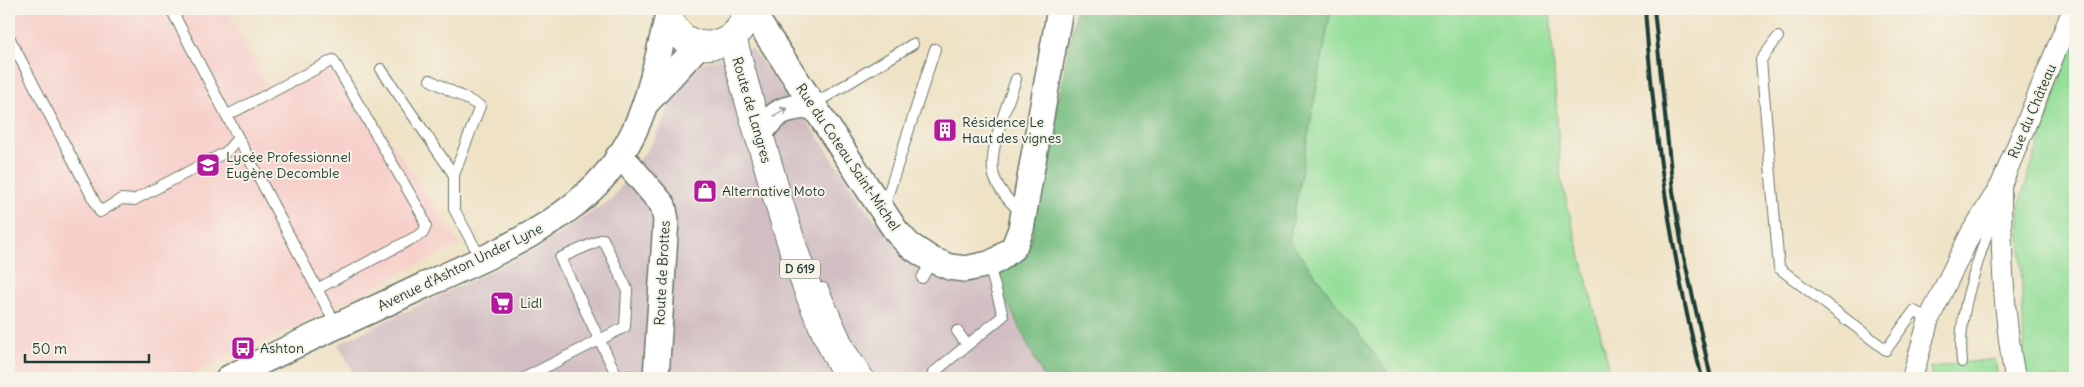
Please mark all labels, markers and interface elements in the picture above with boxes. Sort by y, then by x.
street label: Route de Langres [728,55,776,165]
street label: Rue du Château [2004,61,2060,161]
street label: Rue du Coteau Saint-Michel [792,80,904,234]
one-way arrow [774,106,788,116]
place label: Résidence Le Haut des vignes [962,113,1061,147]
building icon: Résidence Le Haut des vignes [932,117,958,143]
place label: Lycée Professionnel Eugène Decomble [226,148,351,182]
school or university icon: Lycée Professionnel Eugène Decomble [195,152,221,178]
shop icon: Alternative Moto [692,178,718,204]
place label: Alternative Moto [722,182,825,200]
street label: Avenue d'Ashton Under Lyne [375,219,545,315]
street label: Route de Brottes [650,220,674,326]
road number: D 619 [780,260,820,278]
supermarket icon: Lidl [489,290,515,316]
place label: Lidl [520,294,542,312]
scale bar [25,332,149,364]
bus stop icon: Ashton [230,335,256,361]
text: 50 m [32,339,67,358]
place label: Ashton [260,339,304,357]

